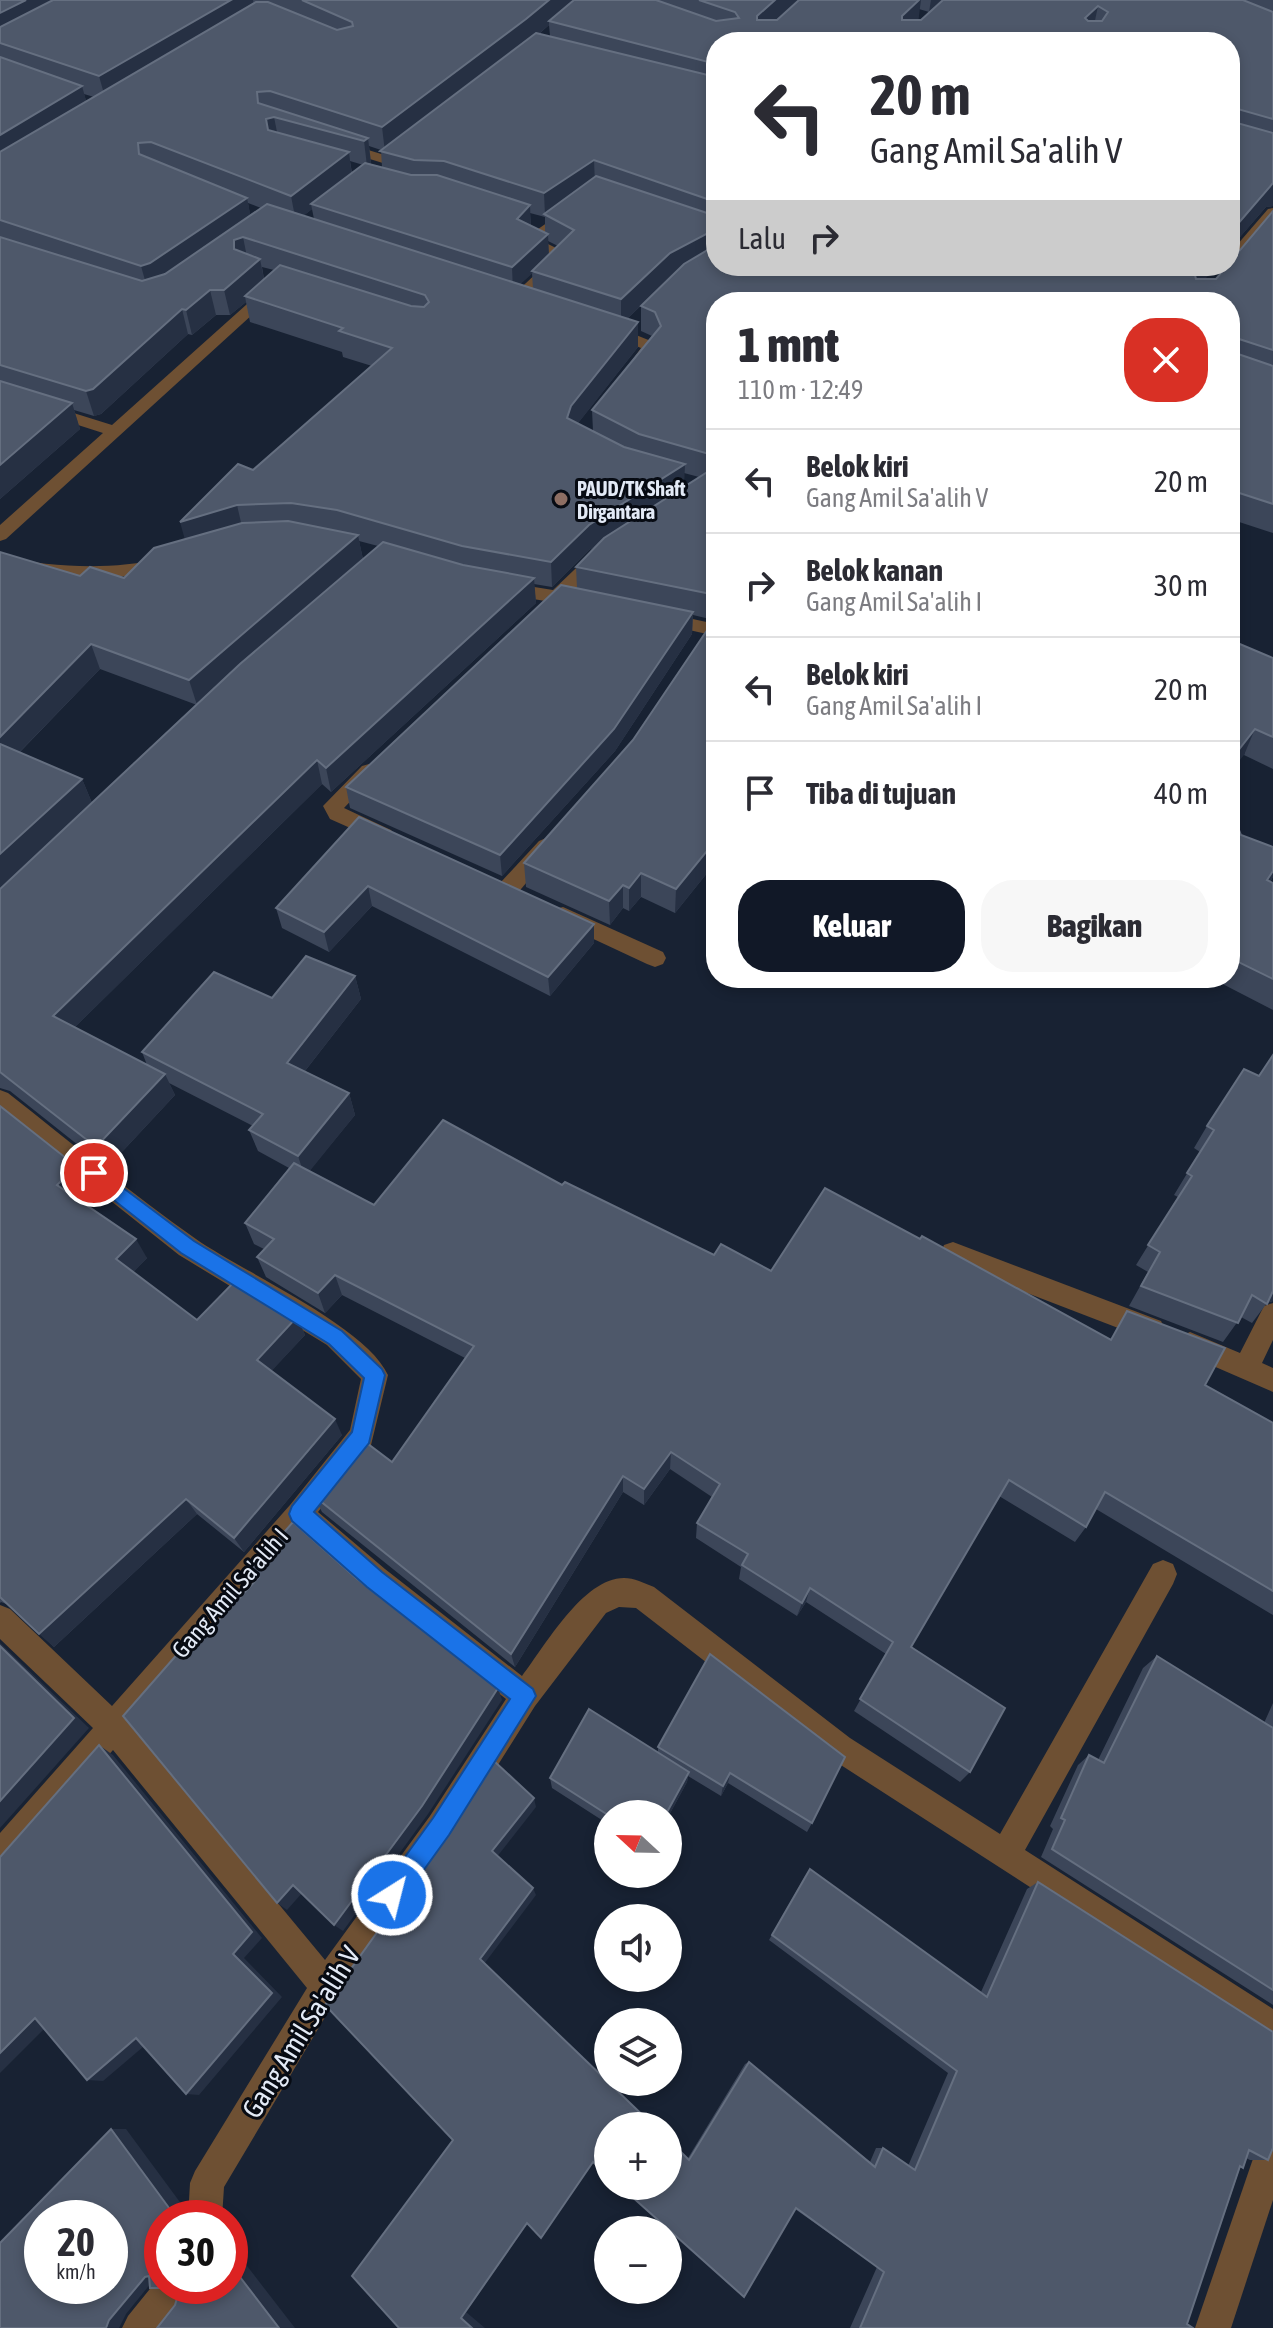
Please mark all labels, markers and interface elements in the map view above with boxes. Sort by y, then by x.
text: 20 m [870,63,971,127]
icon: left [738,64,842,168]
text: Gang Amil Sa'alih V [870,129,1122,171]
icon: right [802,216,846,260]
text: Lalu [738,221,786,255]
text: 1 mnt [738,317,839,372]
button: close [1124,318,1208,402]
text: 110 m · 12:49 [738,375,863,405]
text: Belok kiri [806,449,909,483]
icon: left [738,459,782,503]
text: 20 m [1154,464,1208,498]
place label: PAUD/TK Shaft Dirgantara [577,477,686,523]
text: Gang Amil Sa'alih V [806,483,988,513]
marker: PAUD/TK Shaft Dirgantara [552,490,570,508]
text: Belok kanan [806,553,943,587]
icon: right [738,563,782,607]
text: 30 m [1154,568,1208,602]
text: Gang Amil Sa'alih I [806,587,982,617]
text: Belok kiri [806,657,909,691]
icon: left [738,667,782,711]
text: 20 m [1154,672,1208,706]
text: Gang Amil Sa'alih I [806,691,982,721]
icon: arrive [738,771,782,815]
text: Tiba di tujuan [806,776,956,810]
text: 40 m [1154,776,1208,810]
button: Keluar [738,880,965,972]
button: Bagikan [981,880,1208,972]
pin [60,1139,128,1207]
icon: arrive [72,1151,116,1195]
street label: Gang Amil Sa'alih I [166,1523,294,1663]
north arrow [594,1800,682,1888]
map controls [594,1800,682,2304]
position arrow [350,1853,434,1937]
button: sound [594,1904,682,1992]
street label: Gang Amil Sa'alih V [235,1940,367,2124]
button: layers [594,2008,682,2096]
button: + [594,2112,682,2200]
speed limit sign: 30 [144,2200,248,2304]
button: − [594,2216,682,2304]
text: 20 [57,2219,95,2264]
text: km/h [56,2260,96,2283]

